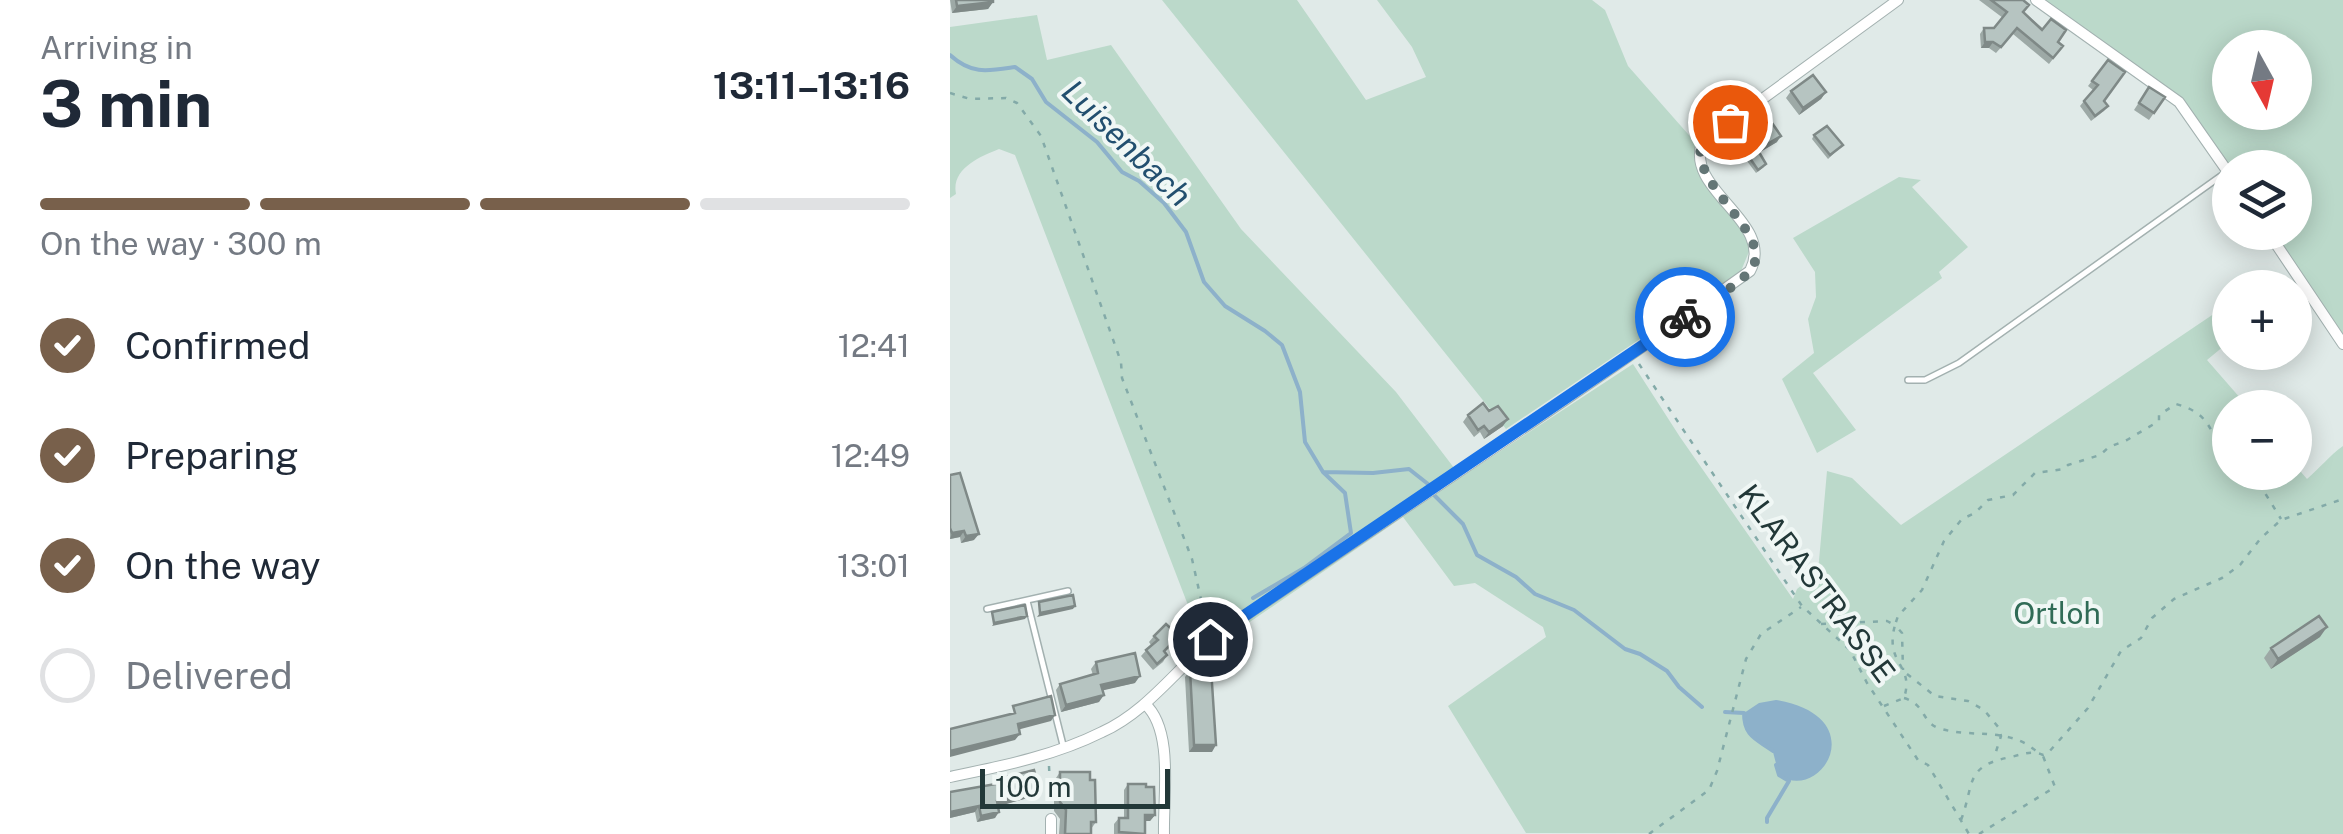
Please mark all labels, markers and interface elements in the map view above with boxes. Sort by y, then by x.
text: Arriving in [40,29,193,66]
north arrow [2212,30,2312,130]
map controls [2212,30,2312,490]
text: 13:11–13:16 [713,63,910,108]
text: 3 min [40,65,212,142]
water label: Luisenbach [1055,72,1199,214]
pin [1688,80,1773,165]
icon: bag [1703,95,1758,150]
button: layers [2212,150,2312,250]
text: On the way · 300 m [40,225,322,262]
courier [1635,267,1735,367]
button: + [2212,270,2312,370]
icon: bike [1658,290,1713,345]
icon: check [40,318,95,373]
text: Confirmed [125,323,310,368]
text: 12:41 [838,327,910,364]
button: − [2212,390,2312,490]
icon: check [40,428,95,483]
text: Preparing [125,433,299,478]
text: 12:49 [831,437,910,474]
street label: KLARASTRASSE [1731,477,1903,689]
icon: check [40,538,95,593]
text: On the way [125,543,321,588]
text: 13:01 [837,547,910,584]
park label: Ortloh [2013,595,2101,631]
pin [1168,597,1253,682]
icon: home [1183,612,1238,667]
text: Delivered [125,653,293,698]
scale bar [980,764,1170,808]
text: 100 m [995,770,1072,803]

